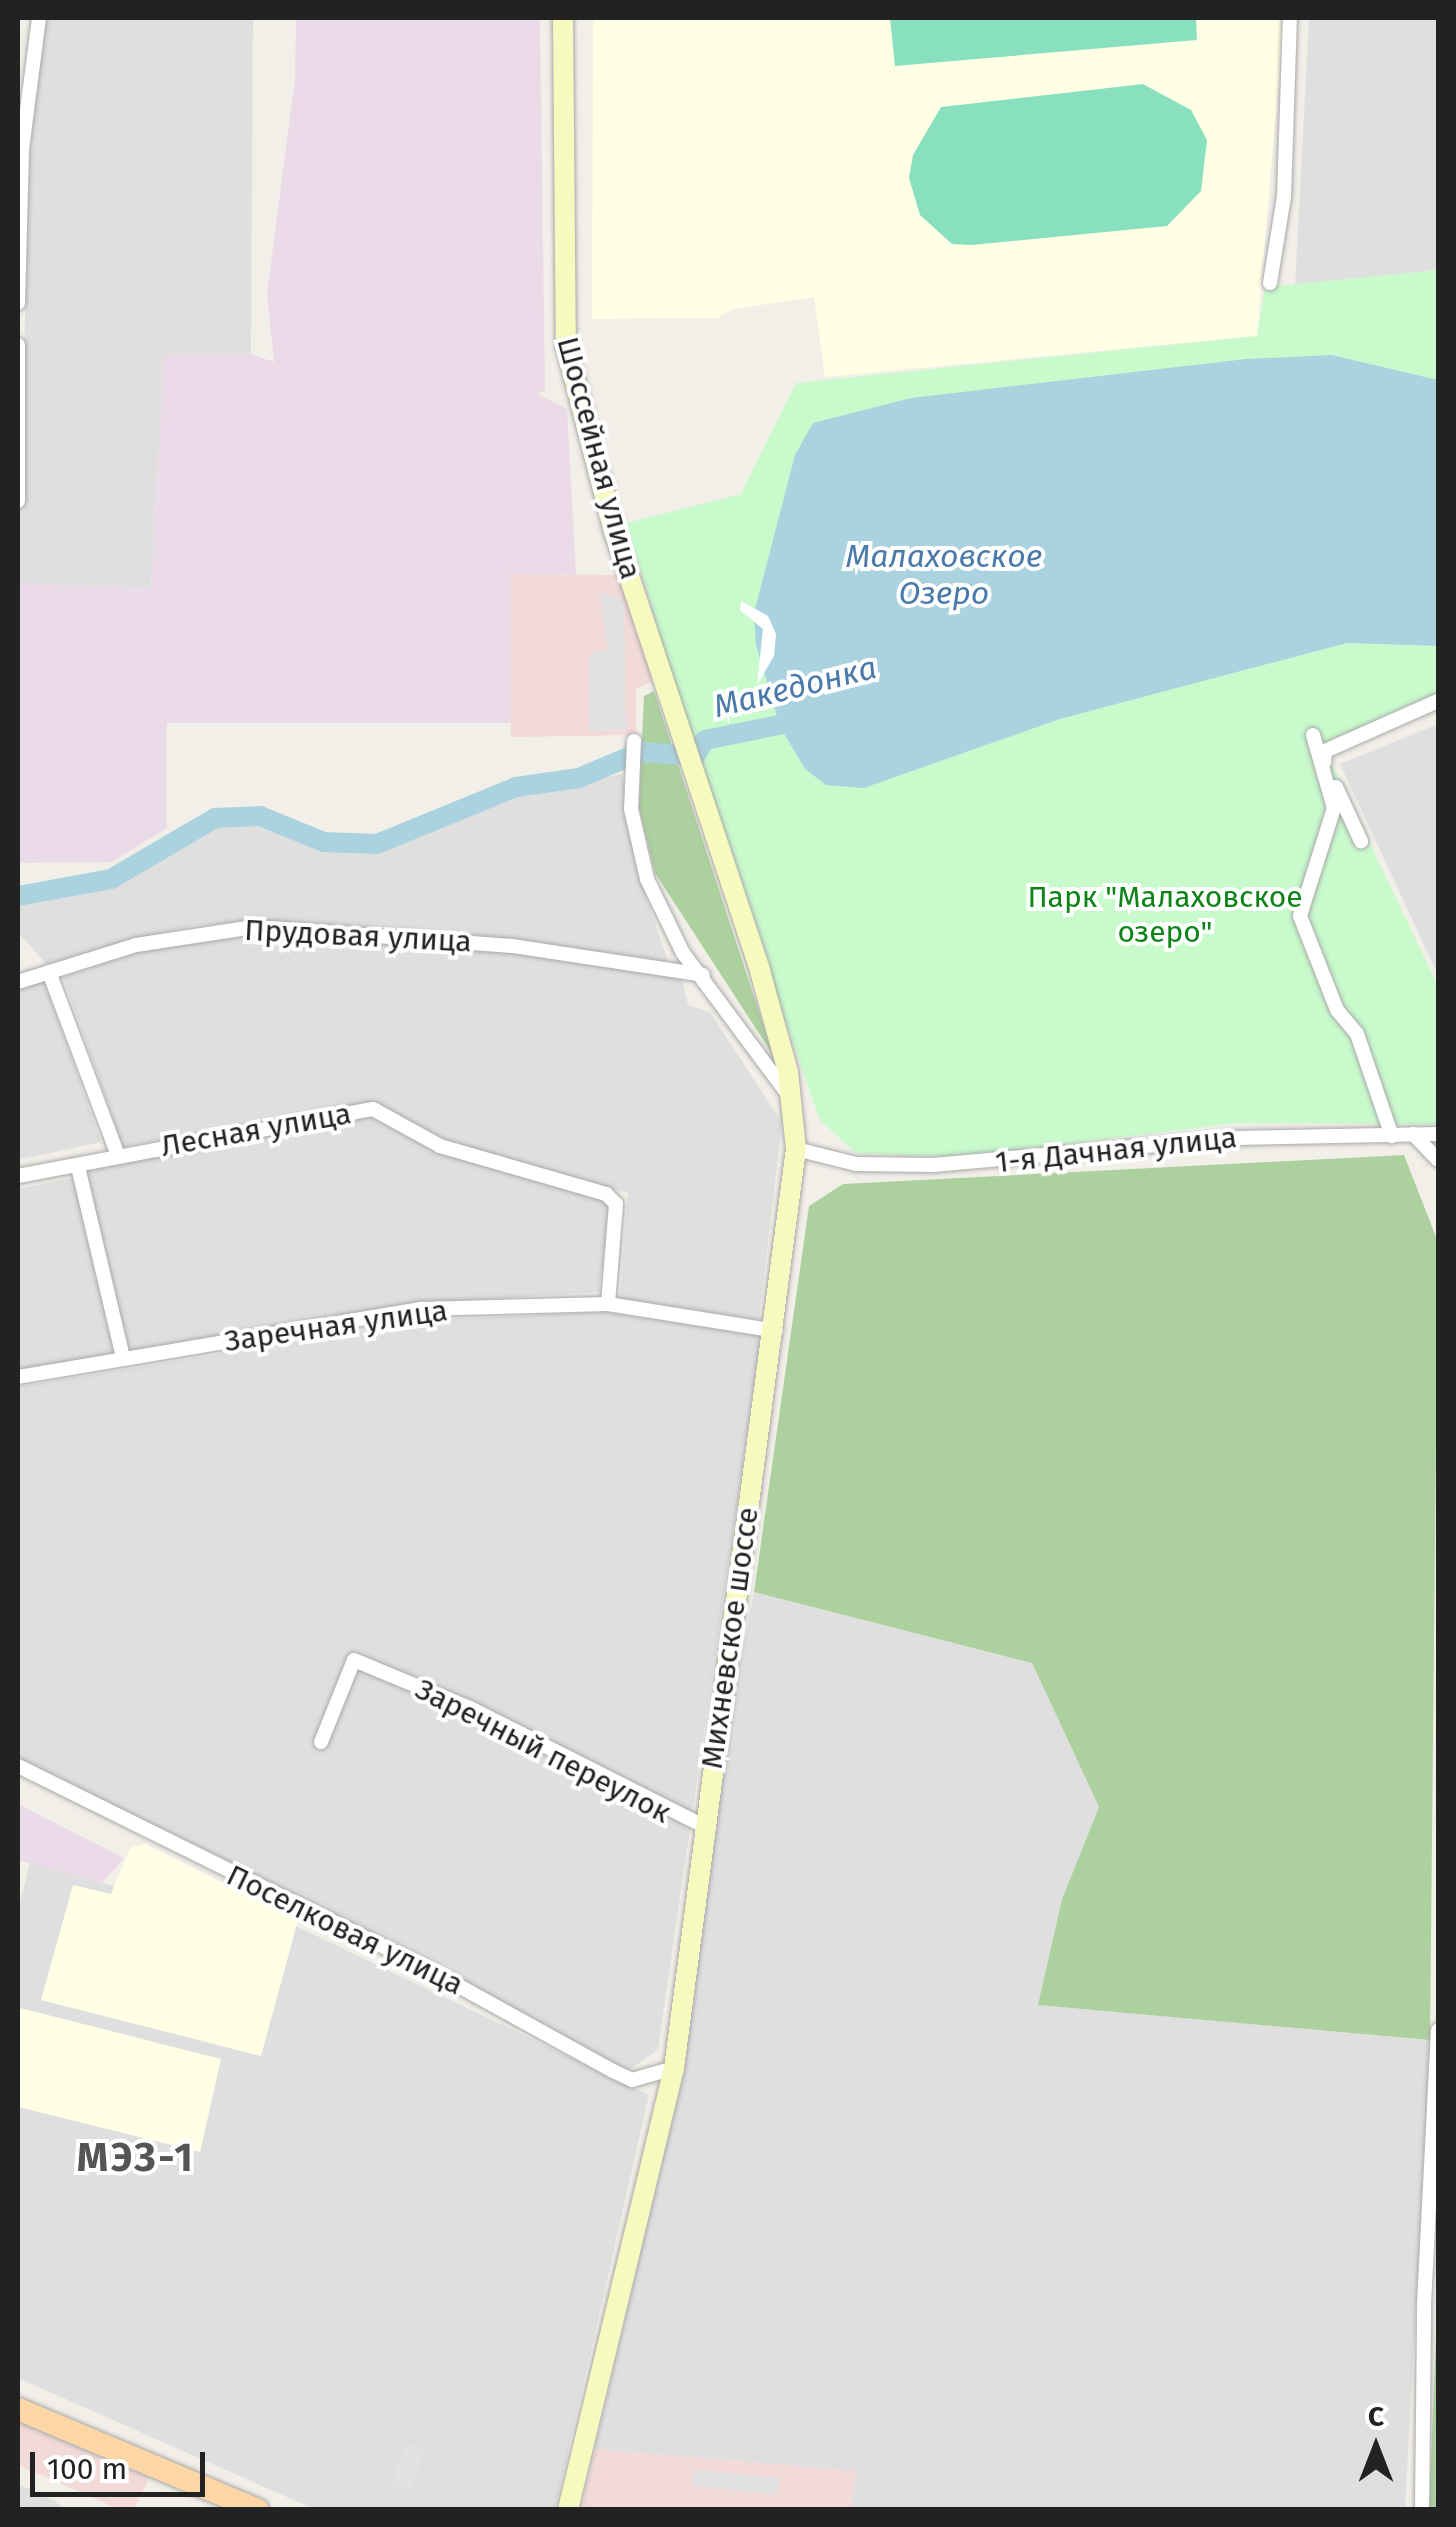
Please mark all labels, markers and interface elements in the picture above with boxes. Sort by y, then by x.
street label: Шоссейная улица [549,333,649,583]
water label: Малаховское Озеро [846,538,1042,613]
water label: Македонка [710,648,880,726]
park label: Парк "Малаховское озеро" [1027,879,1303,950]
street label: Прудовая улица [243,912,473,960]
street label: Лесная улица [158,1096,354,1164]
street label: 1-я Дачная улица [994,1119,1238,1181]
street label: Заречная улица [222,1293,450,1359]
street label: Михневское шоссе [694,1505,766,1771]
street label: Заречный переулок [409,1671,677,1831]
street label: Поселковая улица [221,1857,469,2003]
district label: МЭЗ-1 [77,2134,195,2182]
north arrow [1326,2397,1426,2497]
text: С [1368,2400,1384,2433]
scale bar [35,2432,210,2494]
text: 100 m [47,2451,127,2487]

